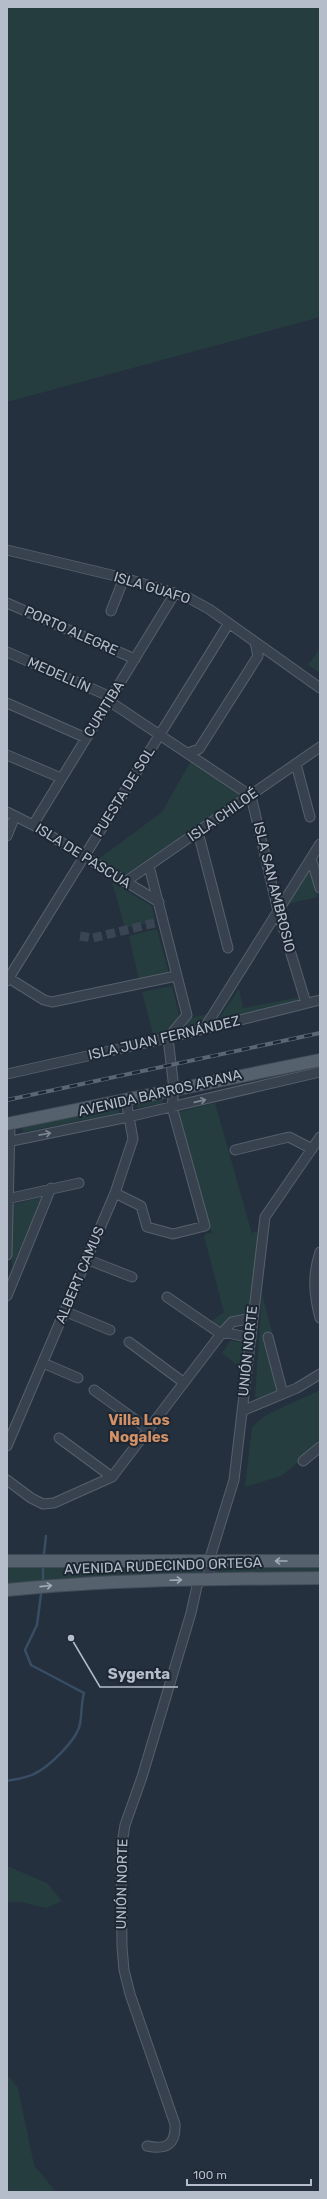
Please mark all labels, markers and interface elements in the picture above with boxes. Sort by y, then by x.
street label: ISLA GUAFO [112,568,192,608]
street label: PORTO ALEGRE [22,603,120,659]
street label: MEDELLÍN [25,653,93,696]
street label: CURITIBA [80,677,128,740]
street label: PUESTA DE SOL [89,744,159,840]
street label: ISLA CHILOÉ [184,784,261,845]
street label: ISLA DE PASCUA [32,820,134,892]
street label: ISLA SAN AMBROSIO [250,820,298,954]
street label: ISLA JUAN FERNÁNDEZ [86,1011,241,1064]
street label: AVENIDA BARROS ARANA [77,1066,244,1120]
one-way arrow [193,1096,206,1104]
one-way arrow [38,1130,51,1138]
street label: ALBERT CAMUS [52,1224,108,1326]
street label: UNIÓN NORTE [234,1305,261,1397]
district label: Villa Los Nogales [108,1411,170,1446]
street label: AVENIDA RUDECINDO ORTEGA [64,1554,263,1578]
one-way arrow [275,1557,288,1565]
one-way arrow [169,1576,182,1584]
one-way arrow [39,1582,52,1590]
callout: Sygenta [100,1660,178,1687]
text: Sygenta [108,1665,170,1683]
street label: UNIÓN NORTE [112,1838,131,1930]
scale bar [187,2161,311,2187]
text: 100 m [193,2168,227,2182]

